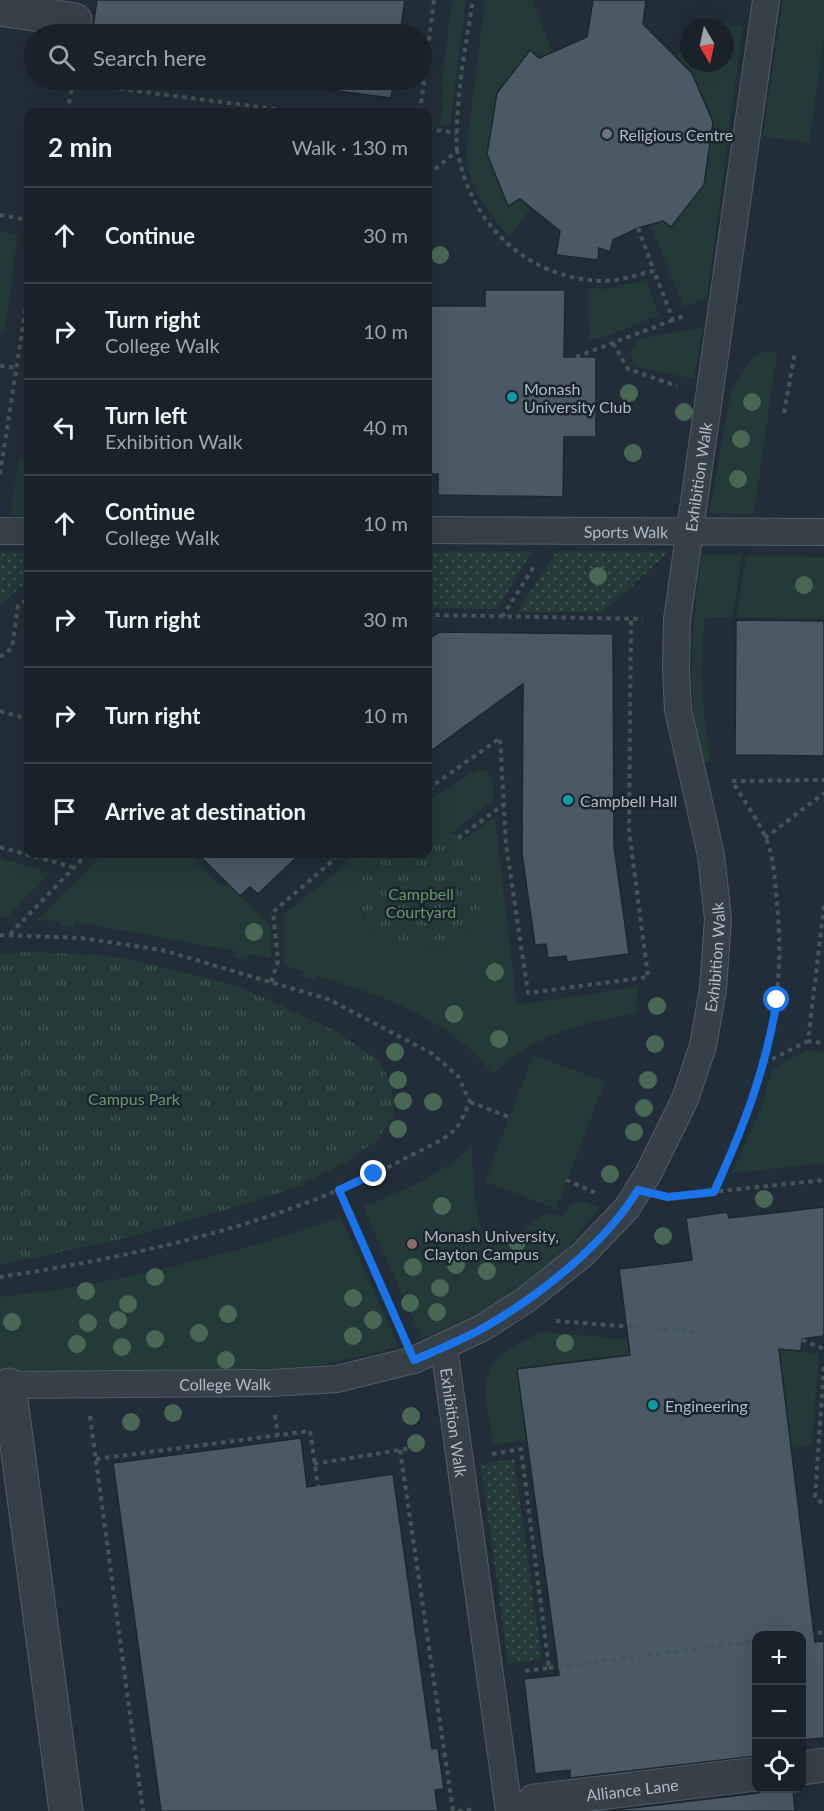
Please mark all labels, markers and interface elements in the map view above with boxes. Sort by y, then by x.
north arrow [680,18,734,72]
search box [24,24,432,90]
icon: search [45,41,78,74]
text: Search here [93,44,206,71]
place label: Religious Centre [619,125,733,144]
marker: Religious Centre [600,127,614,141]
text: 2 min [48,131,112,163]
text: Walk · 130 m [292,135,408,159]
icon: ahead [48,219,81,252]
text: Continue [105,222,195,249]
text: 30 m [363,223,408,247]
text: Turn right [105,306,200,333]
icon: right [48,315,81,348]
text: 10 m [363,319,408,343]
text: College Walk [105,333,220,357]
place label: Monash University Club [524,379,631,416]
marker: Monash University Club [505,390,519,404]
text: Turn left [105,402,187,429]
icon: left [48,411,81,444]
text: 40 m [363,415,408,439]
street label: Exhibition Walk [680,420,715,533]
text: Exhibition Walk [105,429,243,453]
text: Continue [105,498,195,525]
icon: ahead [48,507,81,540]
text: 10 m [363,511,408,535]
street label: Sports Walk [584,521,669,541]
text: College Walk [105,525,220,549]
icon: right [48,603,81,636]
text: Turn right [105,606,200,633]
text: 30 m [363,607,408,631]
icon: right [48,699,81,732]
text: Turn right [105,702,200,729]
text: 10 m [363,703,408,727]
place label: Campbell Hall [580,791,677,810]
marker: Campbell Hall [561,793,575,807]
icon: arrive [48,795,81,828]
text: Arrive at destination [105,798,306,825]
park label: Campbell Courtyard [386,884,456,921]
street label: Exhibition Walk [700,900,728,1013]
route start [763,986,789,1012]
park label: Campus Park [88,1089,181,1108]
route end [360,1160,386,1186]
place label: Monash University, Clayton Campus [424,1226,559,1263]
marker: Monash University, Clayton Campus [405,1237,419,1251]
street label: Exhibition Walk [437,1366,472,1479]
street label: College Walk [179,1373,272,1393]
place label: Engineering [665,1396,748,1415]
marker: Engineering [646,1398,660,1412]
map controls [752,1631,806,1793]
button: + [752,1631,806,1685]
button: − [752,1685,806,1739]
button: locate [752,1739,806,1793]
street label: Alliance Lane [585,1774,679,1804]

